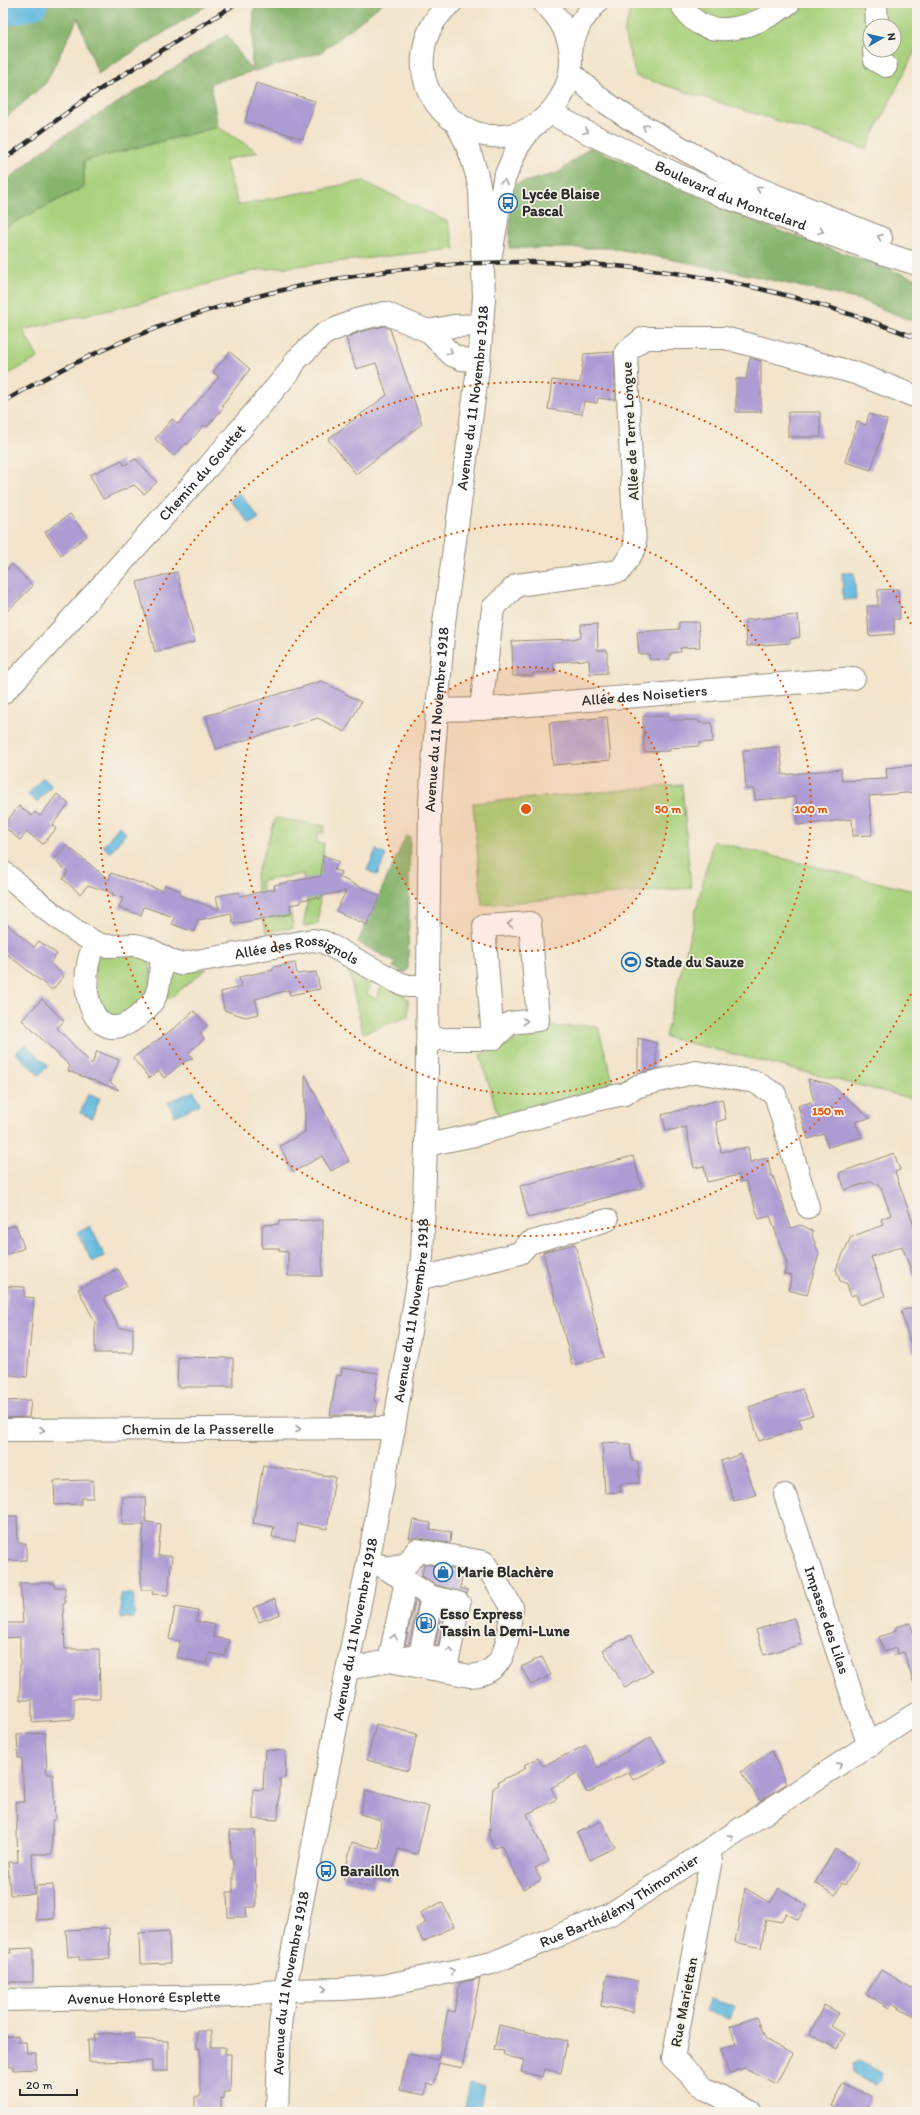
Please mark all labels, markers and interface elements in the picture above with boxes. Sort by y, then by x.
north arrow [862,18,902,58]
text: N [884,32,898,41]
one-way arrow [642,124,649,131]
one-way arrow [581,126,589,134]
street label: Boulevard du Montcelard [652,156,809,234]
one-way arrow [499,179,508,186]
place label: Lycée Blaise Pascal [522,185,600,220]
one-way arrow [756,185,763,193]
bus stop icon: Lycée Blaise Pascal [497,192,519,214]
one-way arrow [817,227,824,235]
one-way arrow [876,234,883,242]
street label: Avenue du 11 Novembre 1918 [453,305,492,491]
one-way arrow [445,347,452,354]
street label: Allée de Terre Longue [617,361,643,501]
street label: Chemin du Gouttet [155,420,250,525]
street label: Avenue du 11 Novembre 1918 [421,626,453,812]
street label: Allée des Noisetiers [581,681,708,710]
centre of rings [519,802,533,816]
text: 50 m [655,802,682,816]
text: 100 m [794,802,828,816]
one-way arrow [507,920,513,929]
street label: Allée des Rossignols [233,931,362,969]
sports icon: Stade du Sauze [620,951,642,973]
place label: Stade du Sauze [645,953,744,971]
one-way arrow [522,1017,528,1026]
text: 150 m [812,1104,845,1118]
street label: Avenue du 11 Novembre 1918 [389,1218,432,1404]
street label: Chemin de la Passerelle [122,1420,274,1438]
one-way arrow [295,1424,301,1433]
one-way arrow [39,1426,45,1434]
street label: Avenue du 11 Novembre 1918 [328,1536,382,1722]
shop icon: Marie Blachère [432,1561,454,1583]
place label: Marie Blachère [457,1563,554,1581]
street label: Impasse des Lilas [800,1564,853,1677]
place label: Esso Express Tassin la Demi-Lune [439,1605,570,1640]
fuel station icon: Esso Express Tassin la Demi-Lune [415,1612,437,1634]
one-way arrow [390,1634,398,1640]
one-way arrow [445,1647,453,1653]
one-way arrow [835,1763,842,1770]
one-way arrow [727,1834,734,1842]
street label: Rue Barthélémy Thimonnier [537,1850,702,1951]
bus stop icon: Baraillon [315,1860,337,1882]
place label: Baraillon [340,1862,400,1880]
street label: Avenue du 11 Novembre 1918 [269,1890,313,2075]
street label: Rue Mariettan [666,1956,702,2048]
one-way arrow [449,1968,455,1976]
one-way arrow [321,1985,327,1993]
street label: Avenue Honoré Esplette [67,1987,221,2008]
scale bar [20,2071,77,2097]
text: 20 m [26,2078,53,2092]

